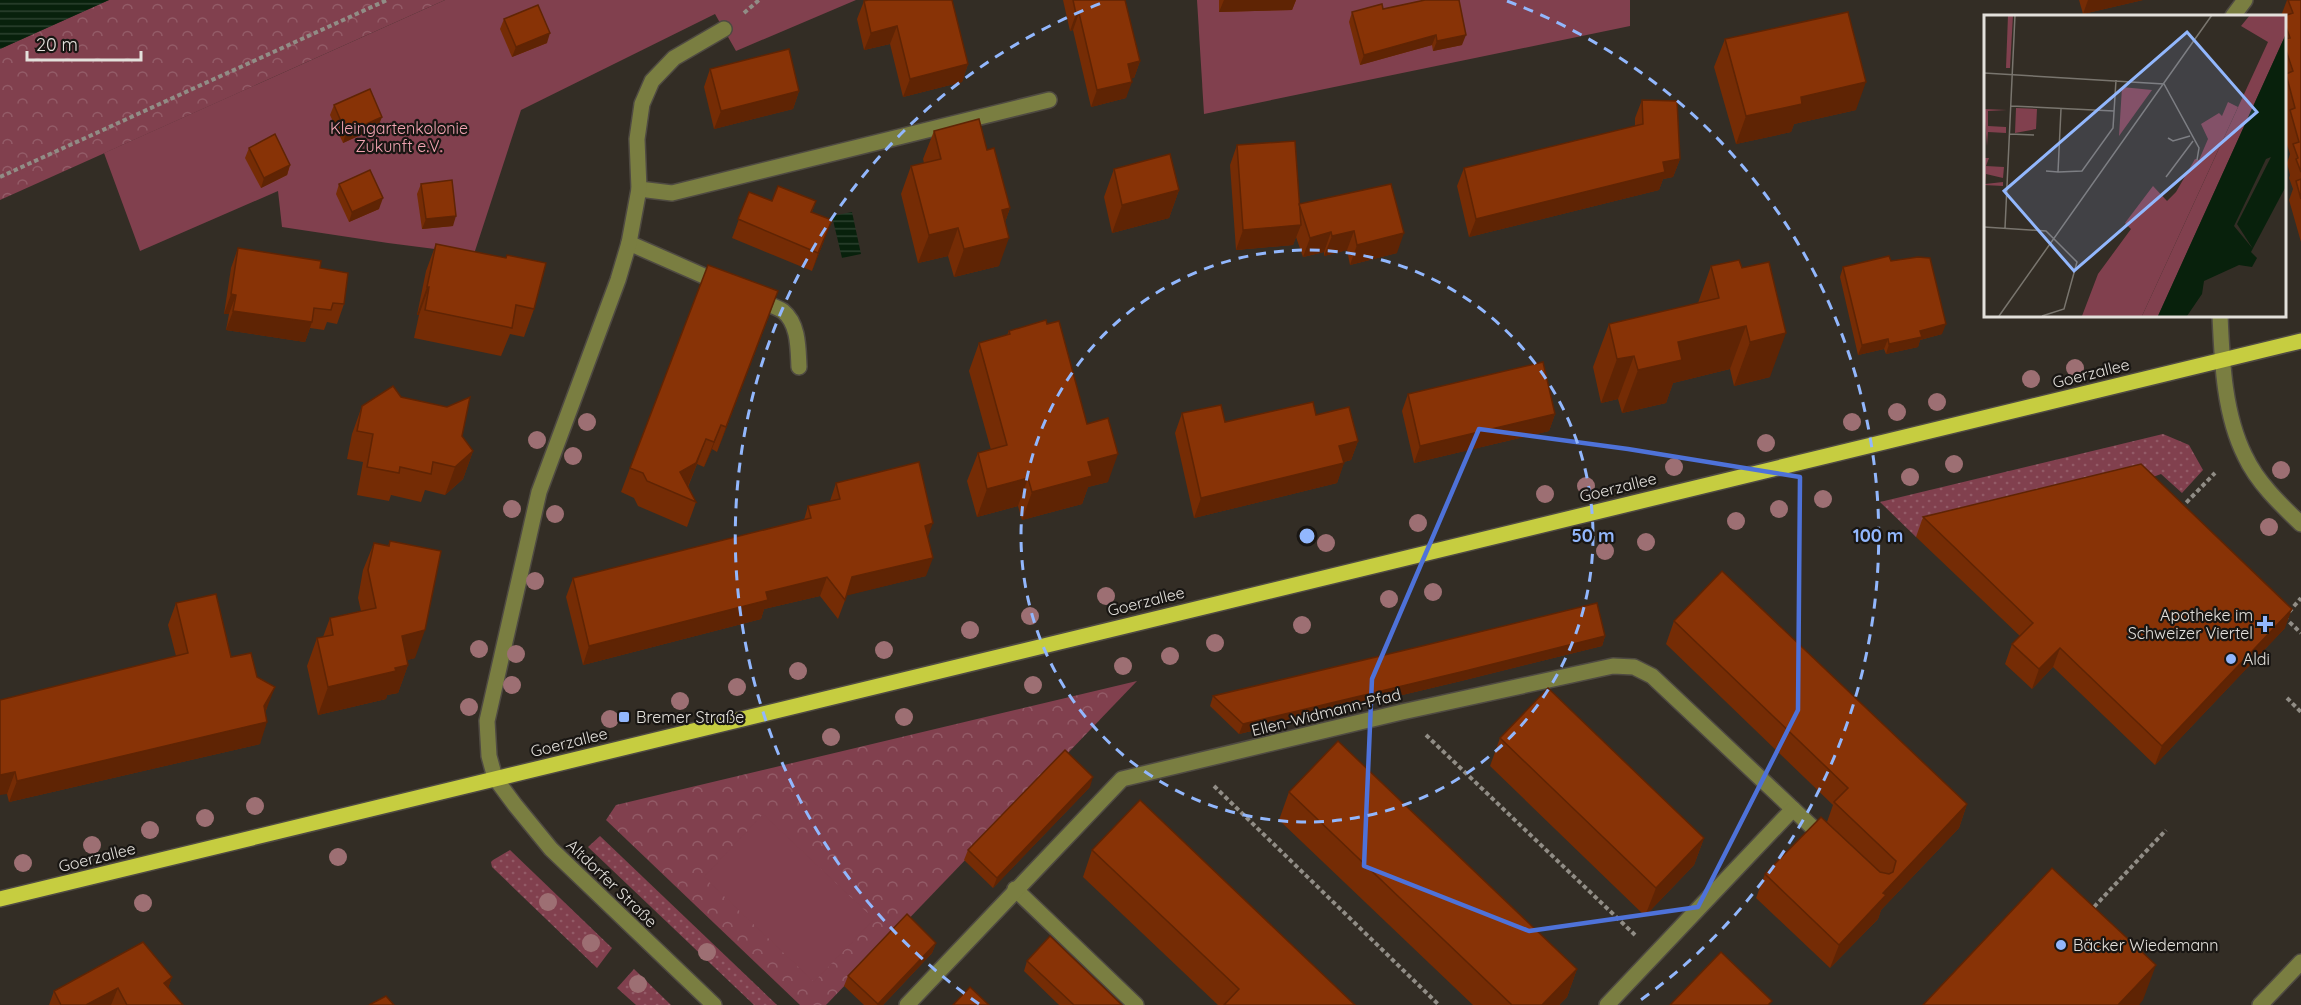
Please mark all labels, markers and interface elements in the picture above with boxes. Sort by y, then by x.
inset map [1984,15,2286,316]
scale bar [27,24,141,62]
text: 20 m [36,33,78,56]
park label: Kleingartenkolonie Zukunft e.V. [330,118,468,156]
street label: Goerzallee [2050,354,2132,392]
street label: Goerzallee [1577,468,1659,506]
text: 50 m [1571,524,1615,547]
text: 100 m [1853,524,1903,547]
centre of rings [1297,526,1317,546]
street label: Goerzallee [1105,582,1187,620]
place label: Apotheke im Schweizer Viertel [2128,605,2253,643]
marker: Apotheke im Schweizer Viertel [2258,617,2272,631]
place label: Aldi [2243,649,2270,669]
marker: Aldi [2224,652,2238,666]
street label: Ellen-Widmann-Pfad [1249,684,1403,740]
place label: Bremer Straße [636,707,744,727]
marker: Bremer Straße [617,710,631,724]
street label: Goerzallee [528,723,610,761]
street label: Altdorfer Straße [562,835,662,931]
street label: Goerzallee [56,838,138,876]
place label: Bäcker Wiedemann [2073,935,2219,955]
marker: Bäcker Wiedemann [2054,938,2068,952]

